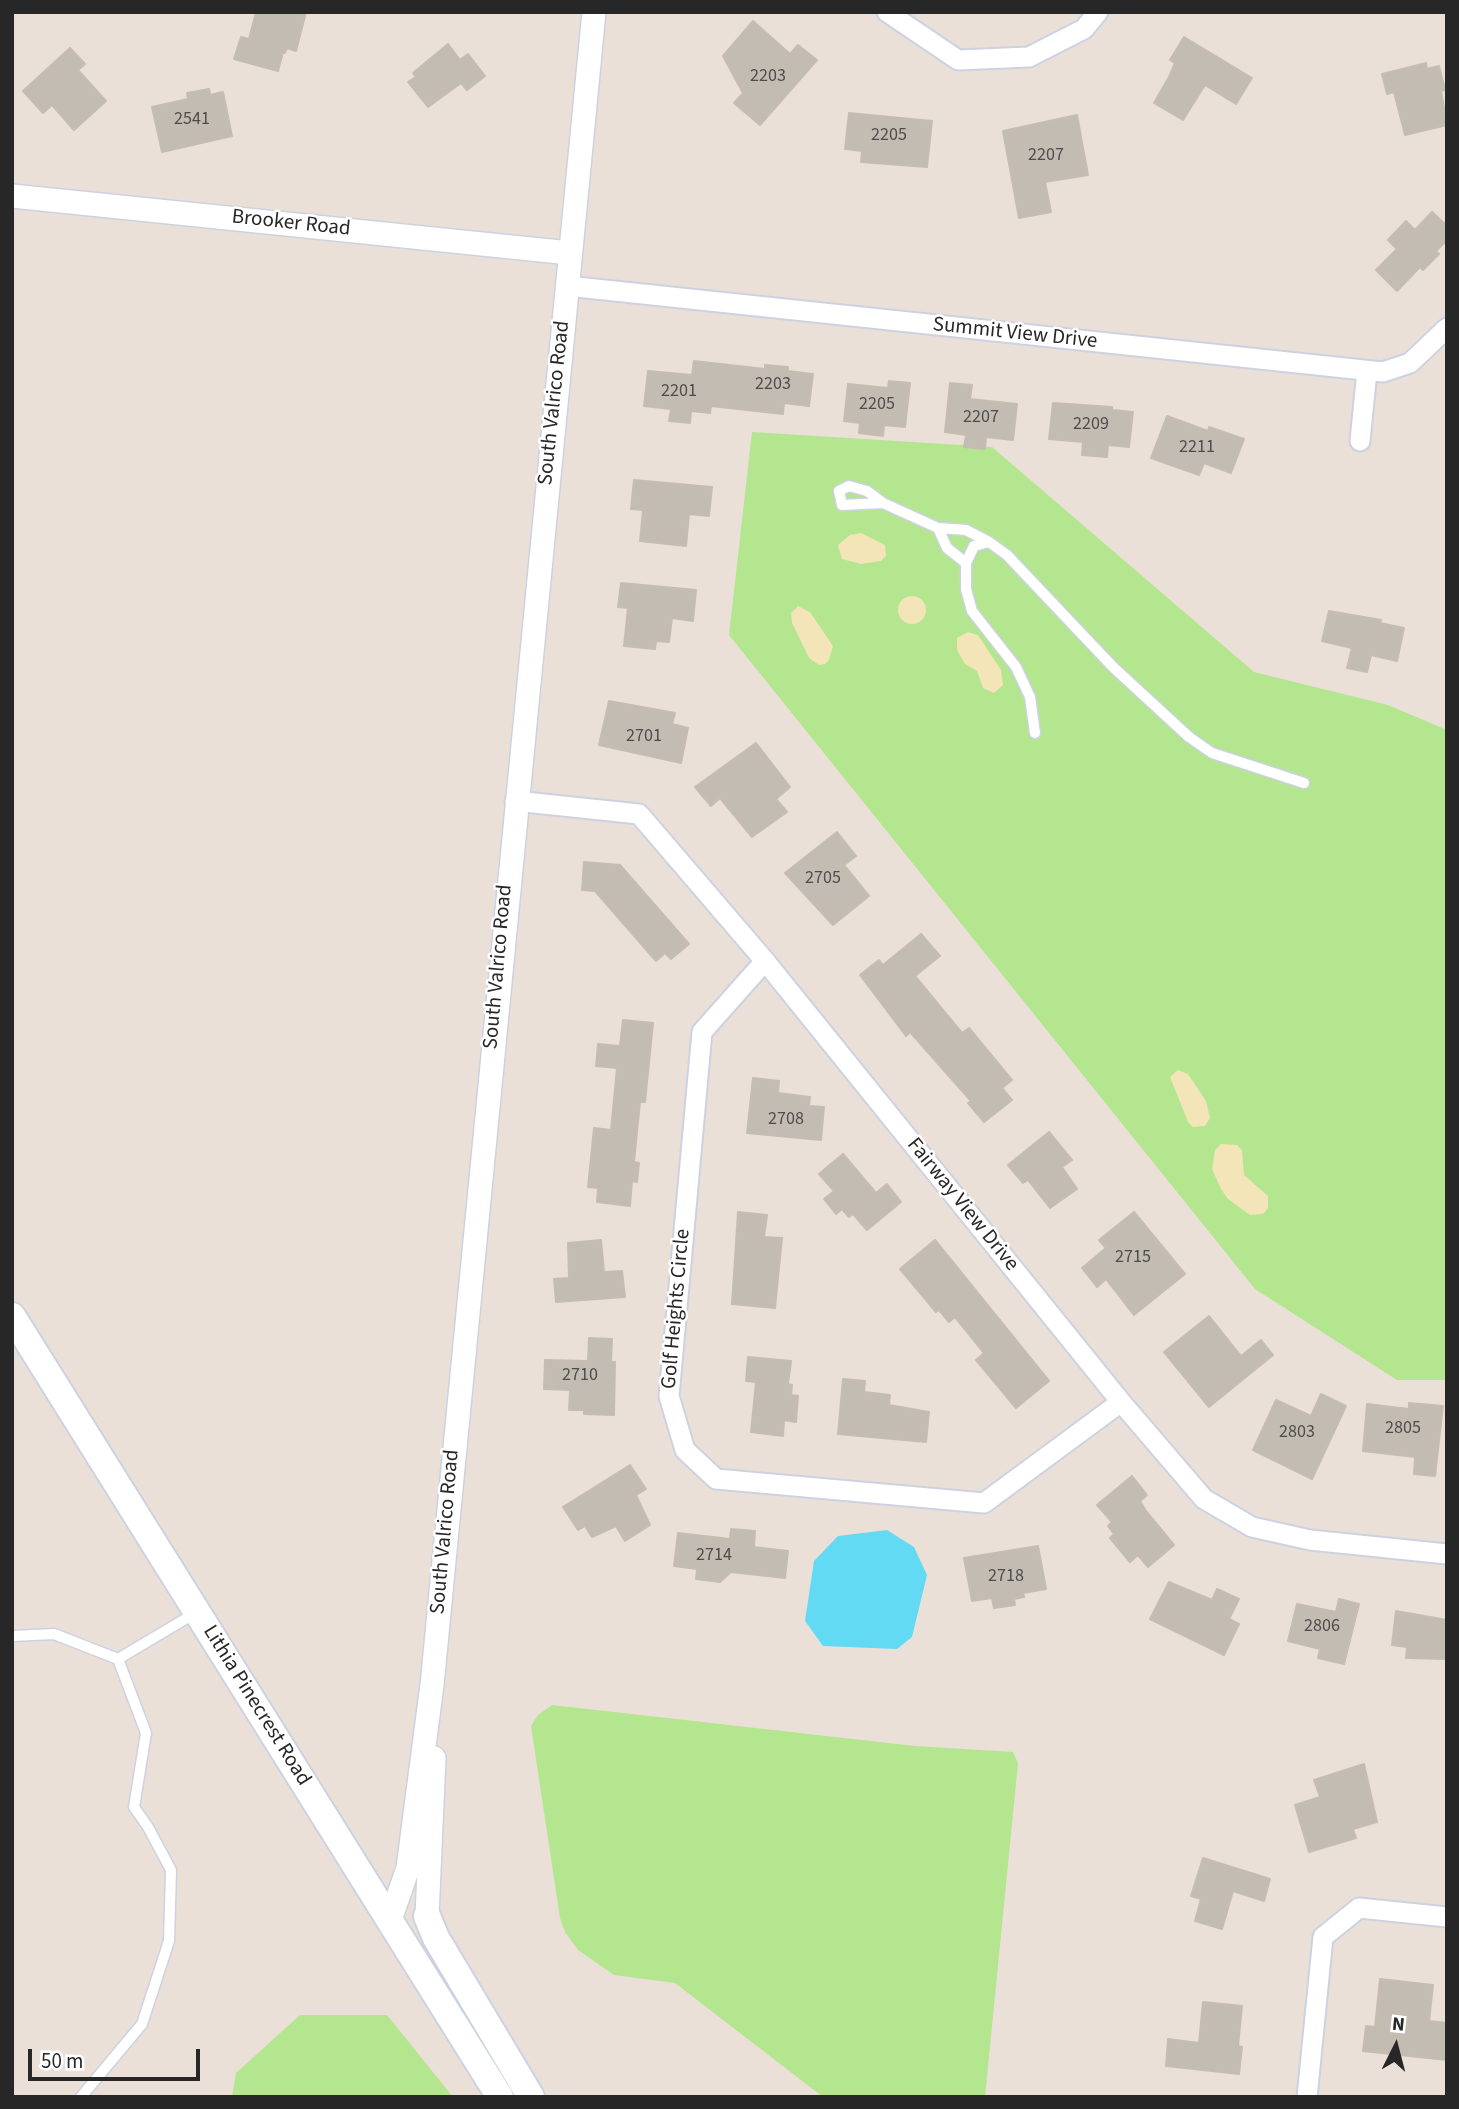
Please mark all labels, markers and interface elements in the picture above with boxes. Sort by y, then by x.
house number: 2203 [750,66,786,88]
house number: 2541 [174,109,210,131]
house number: 2205 [871,125,907,147]
house number: 2207 [1028,145,1064,167]
street label: Brooker Road [230,205,352,243]
street label: Summit View Drive [932,313,1098,355]
street label: South Valrico Road [534,320,576,486]
house number: 2203 [755,374,791,396]
house number: 2201 [661,381,697,403]
house number: 2205 [859,394,895,416]
house number: 2207 [963,407,999,429]
house number: 2209 [1073,414,1109,436]
house number: 2211 [1179,437,1215,459]
house number: 2701 [626,726,662,748]
house number: 2705 [805,868,841,890]
street label: South Valrico Road [479,884,519,1050]
house number: 2708 [768,1109,804,1131]
street label: Fairway View Drive [901,1133,1023,1277]
street label: Golf Heights Circle [657,1228,697,1390]
house number: 2715 [1115,1247,1151,1269]
house number: 2710 [562,1365,598,1387]
house number: 2805 [1385,1418,1421,1440]
house number: 2803 [1279,1422,1315,1444]
street label: South Valrico Road [426,1449,466,1615]
house number: 2714 [696,1545,732,1567]
house number: 2718 [988,1566,1024,1588]
house number: 2806 [1304,1616,1340,1638]
street label: Lithia Pinecrest Road [196,1621,316,1791]
north arrow [1361,2011,1431,2081]
text: N [1391,2011,1406,2039]
scale bar [32,2036,203,2080]
text: 50 m [41,2046,83,2076]

